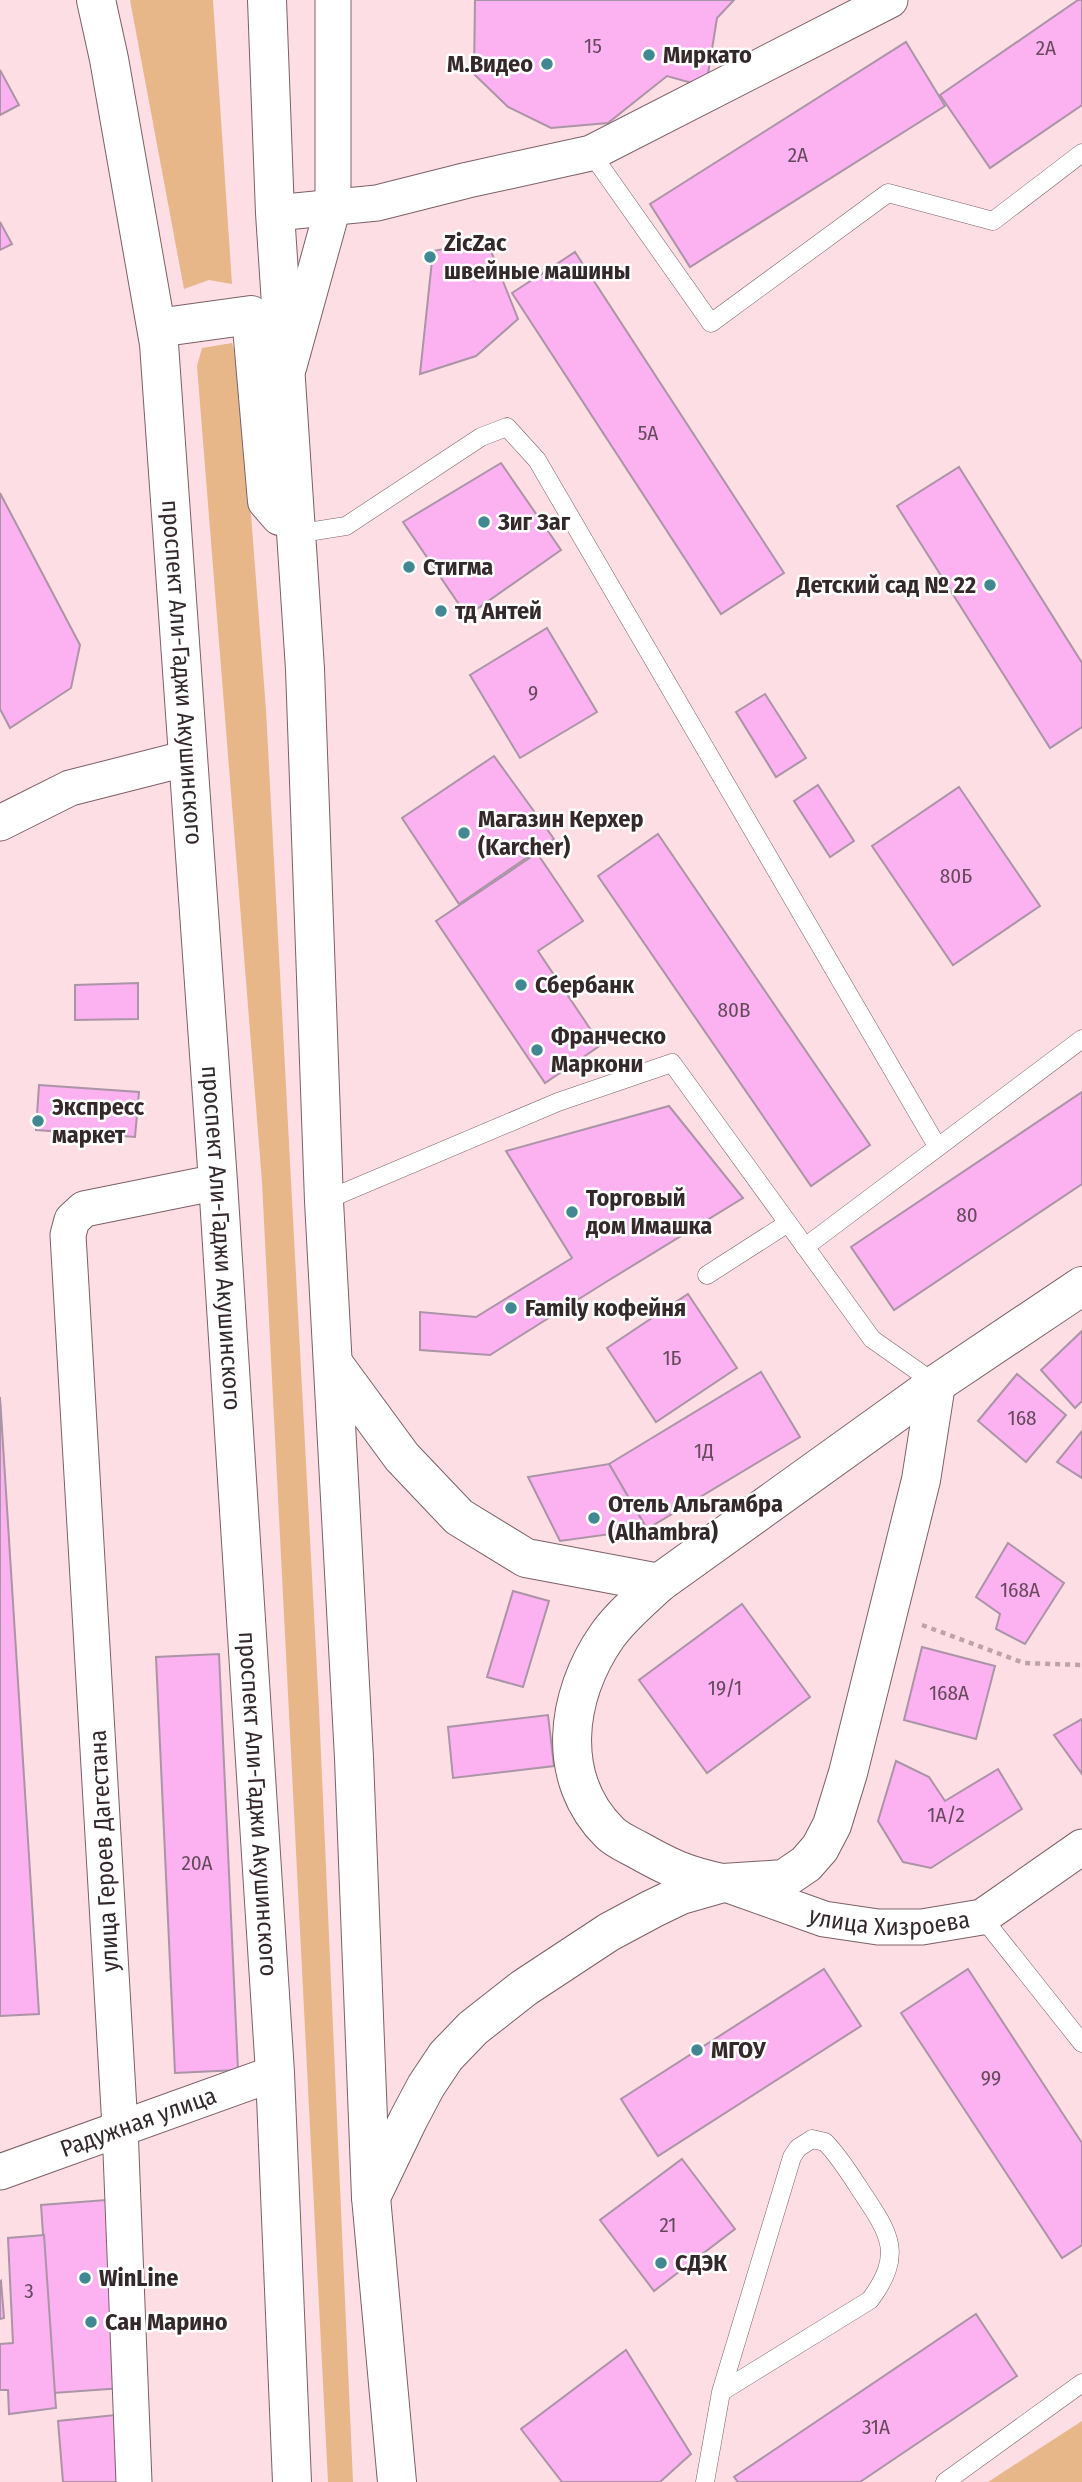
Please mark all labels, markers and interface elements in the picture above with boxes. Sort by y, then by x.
house number: 15 [584,33,602,59]
house number: 2А [1036,35,1056,61]
place label: Миркато [663,41,752,69]
marker: Миркато [641,47,657,63]
place label: М.Видео [447,50,533,78]
marker: М.Видео [539,56,555,72]
house number: 2А [788,142,808,168]
place label: ZicZac швейные машины [444,229,630,285]
marker: ZicZac швейные машины [422,249,438,265]
house number: 5А [638,420,658,446]
street label: проспект Али-Гаджи Акушинского [156,499,208,846]
place label: Зиг Заг [497,508,571,536]
marker: Зиг Заг [476,514,492,530]
place label: Стигма [423,553,493,581]
marker: Стигма [401,559,417,575]
place label: Детский сад № 22 [795,571,976,599]
marker: Детский сад № 22 [982,577,998,593]
place label: тд Антей [455,597,542,625]
marker: тд Антей [433,603,449,619]
house number: 9 [528,680,538,706]
place label: Магазин Керхер (Karcher) [478,805,643,861]
marker: Магазин Керхер (Karcher) [456,825,472,841]
house number: 80Б [940,863,972,889]
place label: Сбербанк [535,971,635,999]
marker: Сбербанк [513,977,529,993]
house number: 80В [718,997,750,1023]
place label: Франческо Маркони [551,1022,666,1078]
marker: Франческо Маркони [529,1042,545,1058]
street label: проспект Али-Гаджи Акушинского [196,1065,247,1411]
place label: Экспресс маркет [52,1093,145,1149]
marker: Экспресс маркет [30,1113,46,1129]
place label: Торговый дом Имашка [585,1184,712,1240]
house number: 80 [956,1202,978,1228]
marker: Торговый дом Имашка [564,1204,580,1220]
place label: Family кофейня [525,1294,686,1322]
marker: Family кофейня [503,1300,519,1316]
house number: 1Б [662,1345,682,1371]
house number: 168 [1007,1405,1037,1431]
house number: 1Д [694,1438,714,1464]
place label: Отель Альгамбра (Alhambra) [608,1490,783,1546]
marker: Отель Альгамбра (Alhambra) [586,1510,602,1526]
house number: 168А [1000,1577,1040,1603]
street label: проспект Али-Гаджи Акушинского [233,1631,283,1977]
house number: 19/1 [708,1675,742,1701]
house number: 168А [929,1680,969,1706]
street label: улица Героев Дагестана [84,1729,124,1973]
house number: 1А/2 [927,1802,965,1828]
house number: 20А [181,1850,213,1876]
street label: улица Хизроева [805,1901,972,1941]
place label: МГОУ [711,2036,767,2064]
marker: МГОУ [689,2042,705,2058]
house number: 99 [981,2065,1001,2091]
street label: Радужная улица [57,2081,220,2163]
house number: 21 [660,2212,677,2238]
place label: СДЭК [675,2249,727,2277]
marker: СДЭК [653,2255,669,2271]
place label: WinLine [99,2264,178,2292]
marker: WinLine [77,2270,93,2286]
house number: 3 [24,2278,34,2304]
place label: Сан Марино [105,2308,228,2336]
marker: Сан Марино [83,2314,99,2330]
house number: 31А [862,2414,890,2440]

